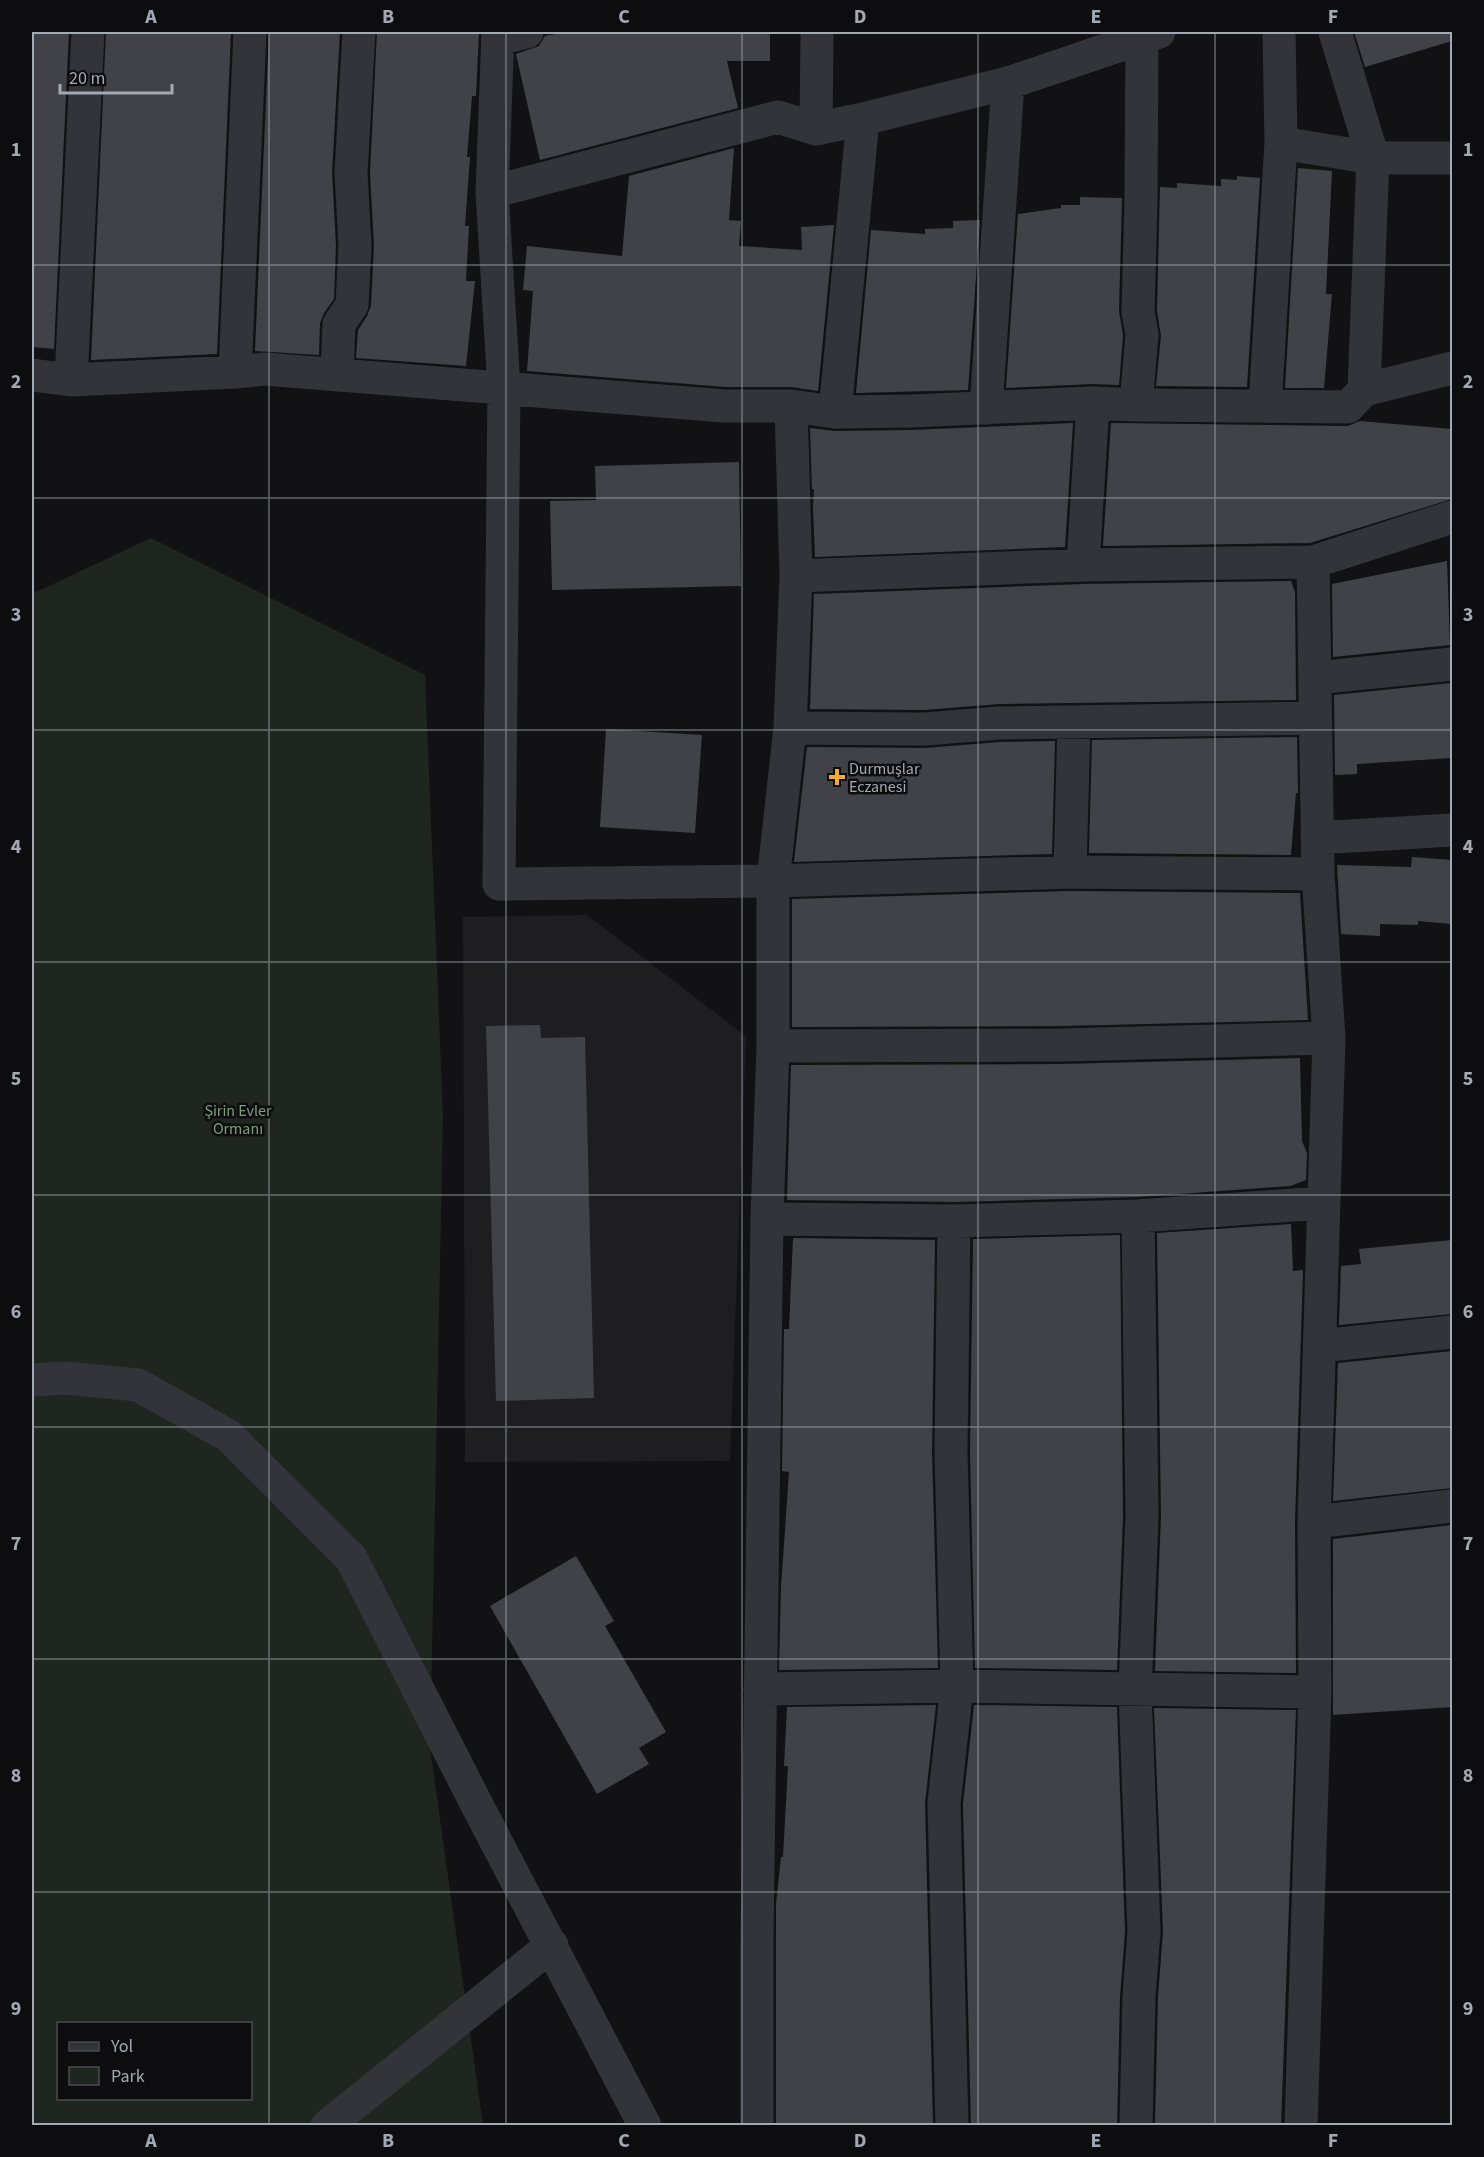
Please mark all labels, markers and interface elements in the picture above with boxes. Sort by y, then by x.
text: A [144,3,157,31]
text: B [382,3,394,31]
text: C [618,3,630,31]
text: D [854,3,866,31]
text: E [1091,3,1101,31]
text: F [1328,3,1338,31]
scale bar [60,57,172,95]
text: 20 m [69,66,105,91]
text: 1 [11,136,21,164]
text: 1 [1463,136,1473,164]
text: 2 [11,368,21,396]
text: 2 [1463,368,1473,396]
text: 3 [11,601,21,629]
text: 3 [1463,601,1473,629]
place label: Durmuşlar Eczanesi [849,758,920,798]
marker: Durmuşlar Eczanesi [830,770,844,784]
text: 4 [11,833,22,861]
text: 4 [1463,833,1474,861]
text: 5 [11,1065,21,1093]
text: 5 [1463,1065,1473,1093]
park label: Şirin Evler Ormanı [204,1100,272,1140]
text: 6 [11,1298,21,1326]
text: 6 [1463,1298,1473,1326]
text: 7 [11,1530,21,1558]
text: 7 [1463,1530,1473,1558]
text: 8 [11,1762,21,1790]
text: 8 [1463,1762,1473,1790]
text: 9 [11,1995,21,2023]
text: 9 [1463,1995,1473,2023]
legend [57,2022,252,2100]
text: Yol [110,2034,133,2059]
text: Park [111,2064,145,2089]
text: A [144,2127,157,2155]
text: B [382,2127,394,2155]
text: C [618,2127,630,2155]
text: D [854,2127,866,2155]
text: E [1091,2127,1101,2155]
text: F [1328,2127,1338,2155]

